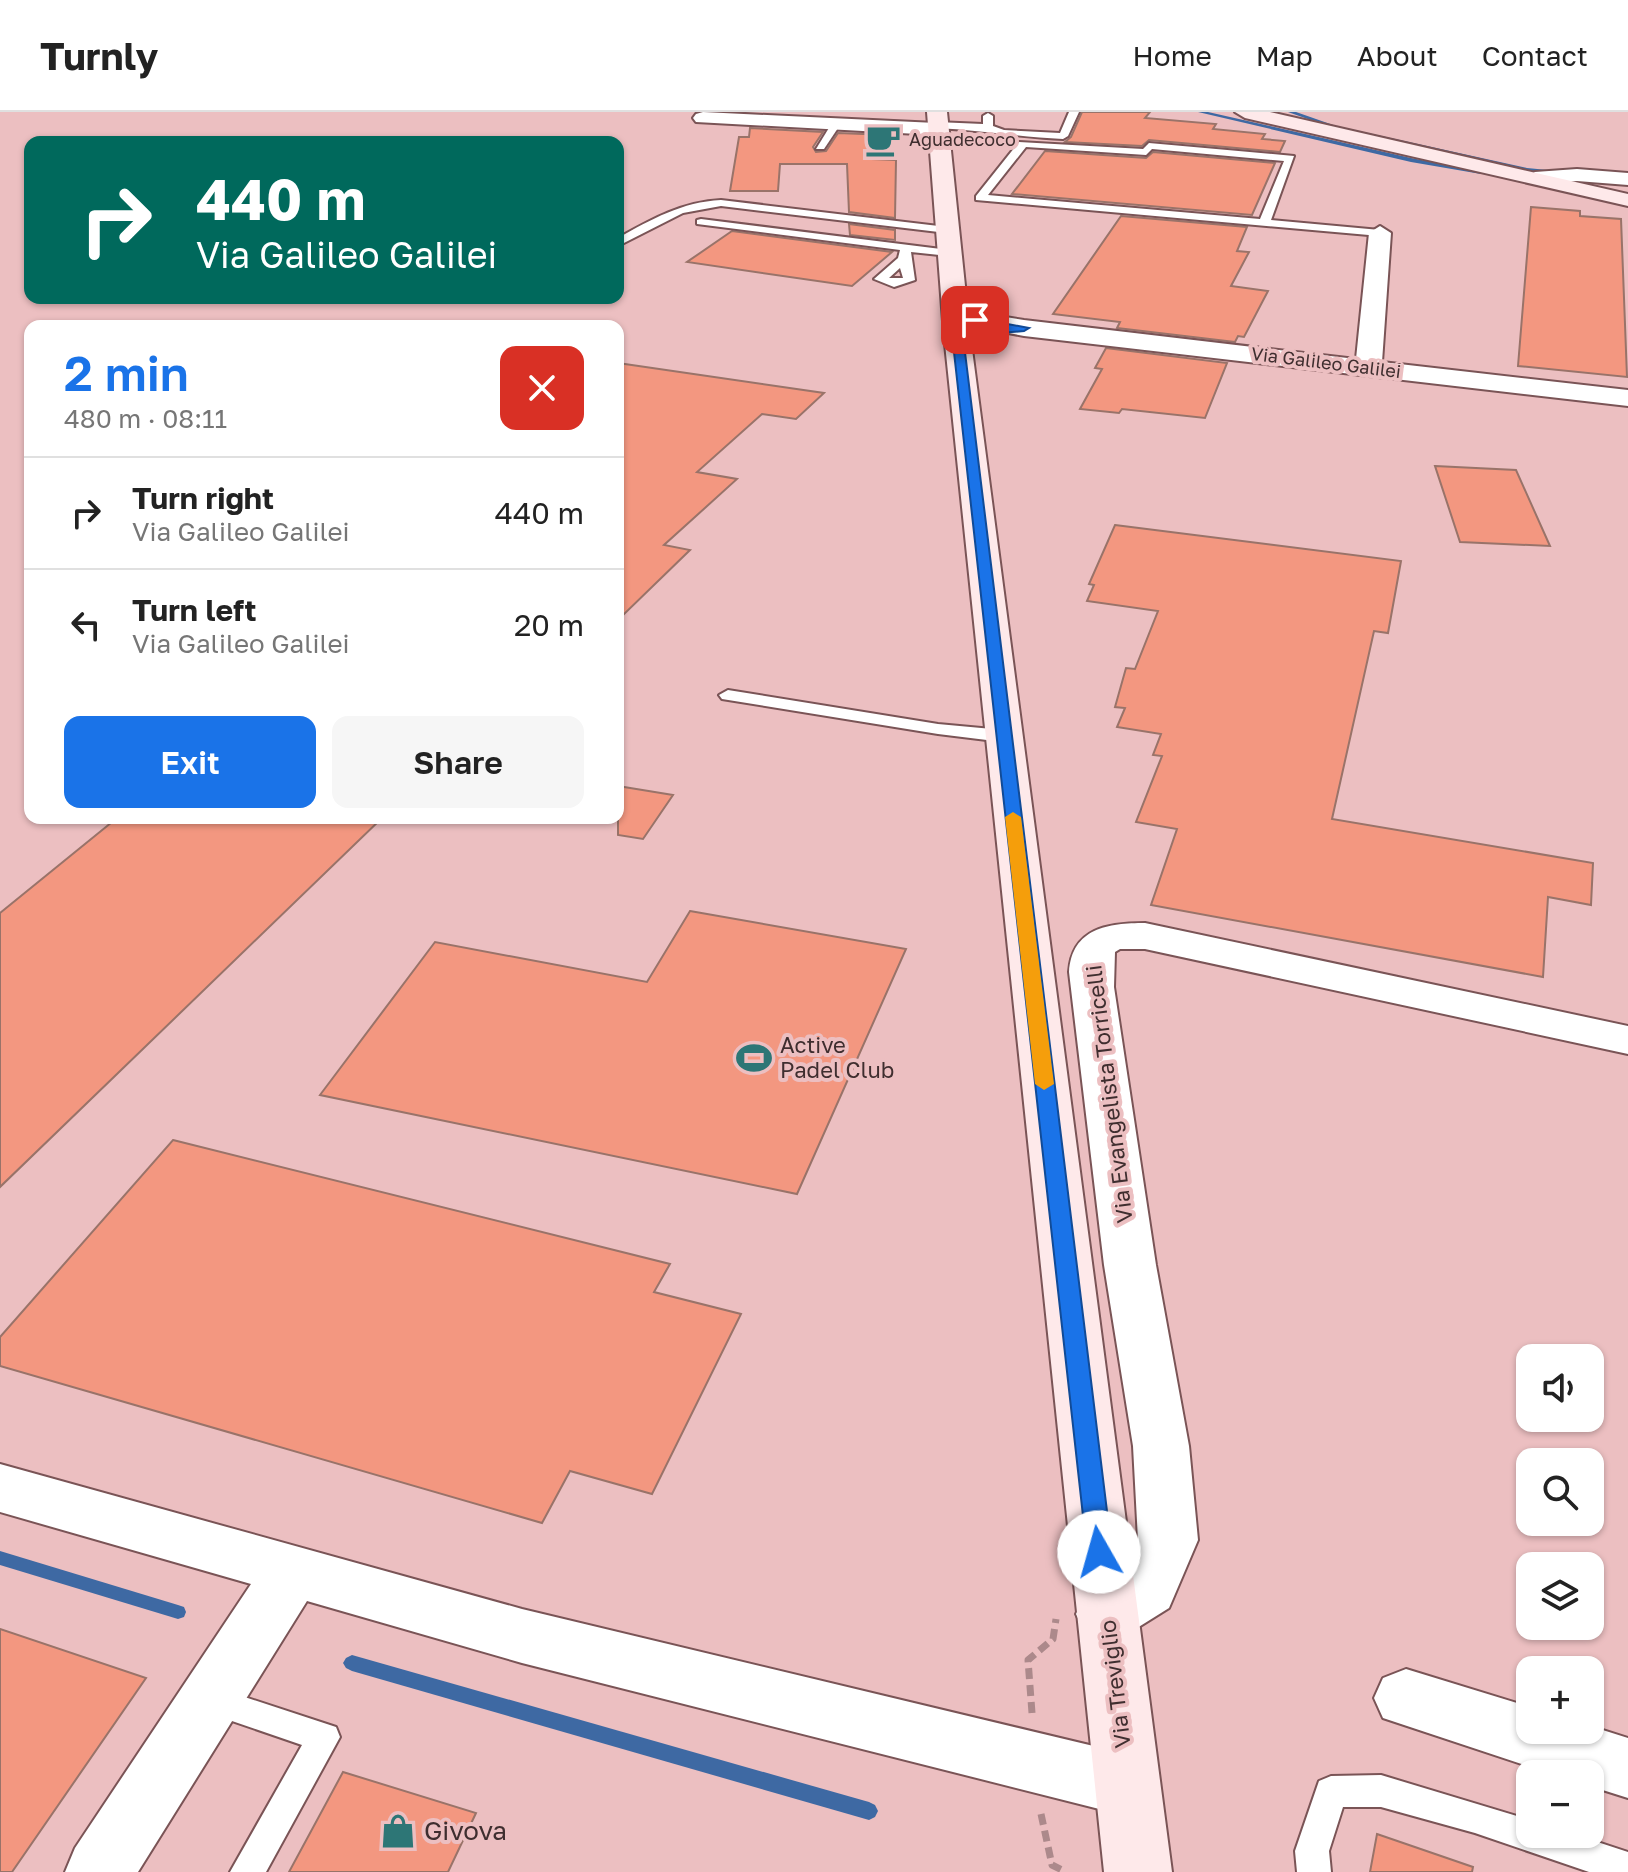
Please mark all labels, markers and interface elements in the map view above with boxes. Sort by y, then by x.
text: Turnly [40,33,158,78]
text: Home [1133,39,1212,72]
text: Map [1256,39,1313,72]
text: About [1357,39,1438,72]
text: Contact [1482,39,1588,72]
cafe icon: Aguadecoco [864,121,902,159]
place label: Aguadecoco [909,128,1016,150]
text: 440 m [196,165,365,232]
icon: right [64,168,168,272]
text: Via Galileo Galilei [196,233,497,276]
pin [941,286,1009,354]
icon: arrive [953,298,997,342]
street label: Via Galileo Galilei [1250,342,1402,382]
text: 2 min [64,344,189,402]
button: close [500,346,584,430]
text: 480 m · 08:11 [64,403,227,434]
text: Turn right [132,480,274,516]
icon: right [64,491,108,535]
text: 440 m [495,495,584,531]
text: Via Galileo Galilei [132,516,350,547]
text: Turn left [132,592,257,628]
icon: left [64,603,108,647]
text: 20 m [514,607,584,643]
text: Via Galileo Galilei [132,628,350,659]
button: Exit [64,716,316,808]
button: Share [332,716,584,808]
street label: Via Evangelista Torricelli [1079,964,1138,1225]
place label: Active Padel Club [780,1031,894,1083]
sports icon: Active Padel Club [735,1039,773,1077]
map controls [1516,1344,1604,1848]
button: sound [1516,1344,1604,1432]
button: search [1516,1448,1604,1536]
position arrow [1057,1510,1141,1594]
button: layers [1516,1552,1604,1640]
street label: Via Treviglio [1093,1618,1136,1750]
button: + [1516,1656,1604,1744]
button: − [1516,1760,1604,1848]
shop icon: Givova [379,1812,417,1850]
place label: Givova [424,1815,507,1846]

